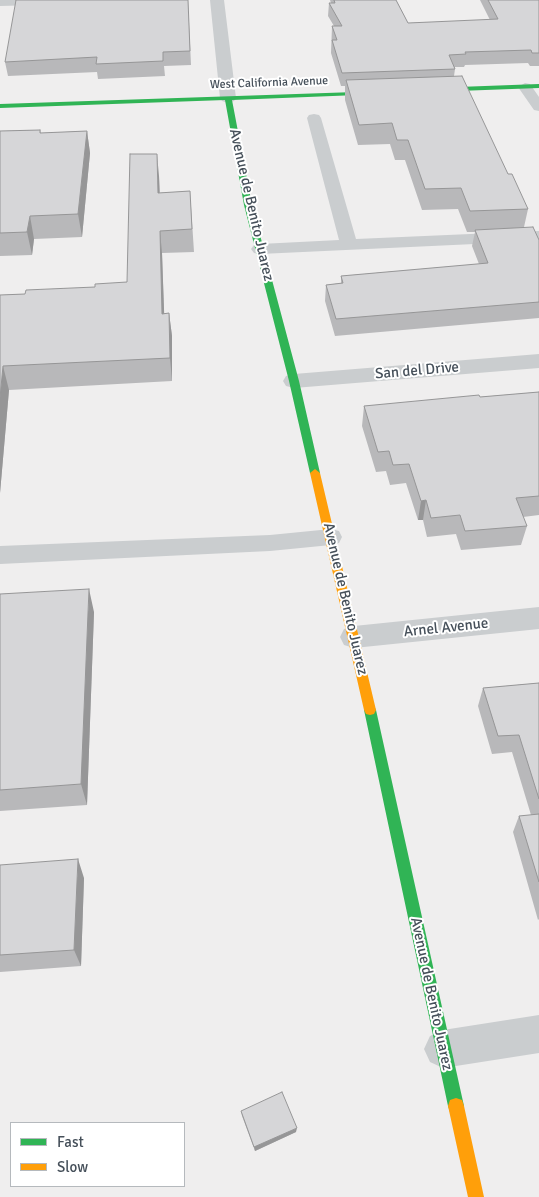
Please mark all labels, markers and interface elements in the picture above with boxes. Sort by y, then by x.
street label: West California Avenue [210,74,328,92]
street label: Avenue de Benito Juarez [225,127,277,283]
street label: San del Drive [374,358,460,384]
street label: Avenue de Benito Juarez [319,521,371,677]
street label: Arnel Avenue [403,615,489,641]
street label: Avenue de Benito Juarez [406,916,456,1072]
legend [10,1122,185,1187]
text: Fast [57,1133,84,1151]
text: Slow [57,1158,88,1176]

